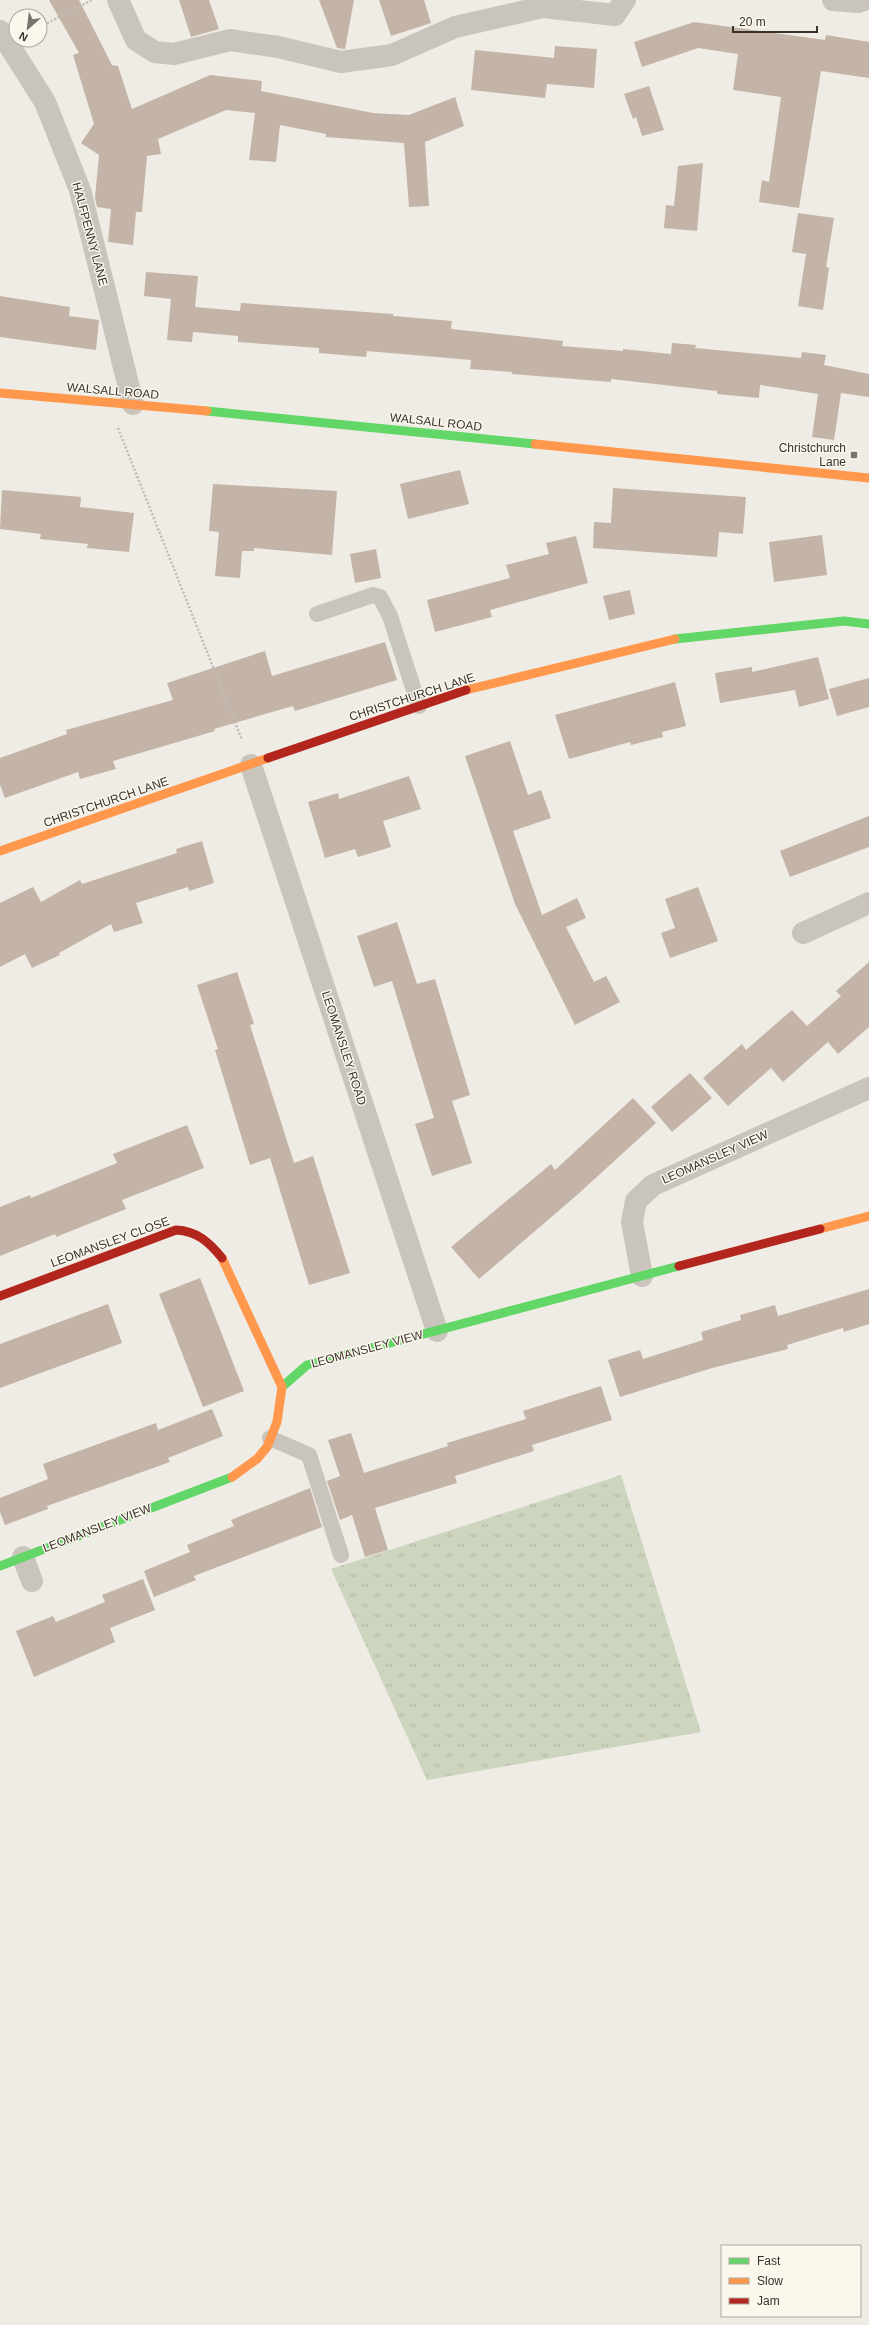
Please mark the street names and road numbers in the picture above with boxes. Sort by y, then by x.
street label: HALFPENNY LANE [69,181,111,287]
street label: WALSALL ROAD [66,380,160,402]
street label: WALSALL ROAD [389,410,483,434]
street label: CHRISTCHURCH LANE [347,670,477,724]
street label: CHRISTCHURCH LANE [42,774,170,830]
street label: LEOMANSLEY ROAD [319,989,369,1107]
street label: LEOMANSLEY VIEW [660,1127,771,1187]
street label: LEOMANSLEY CLOSE [49,1214,171,1270]
street label: LEOMANSLEY VIEW [310,1327,425,1371]
street label: LEOMANSLEY VIEW [41,1501,154,1555]

